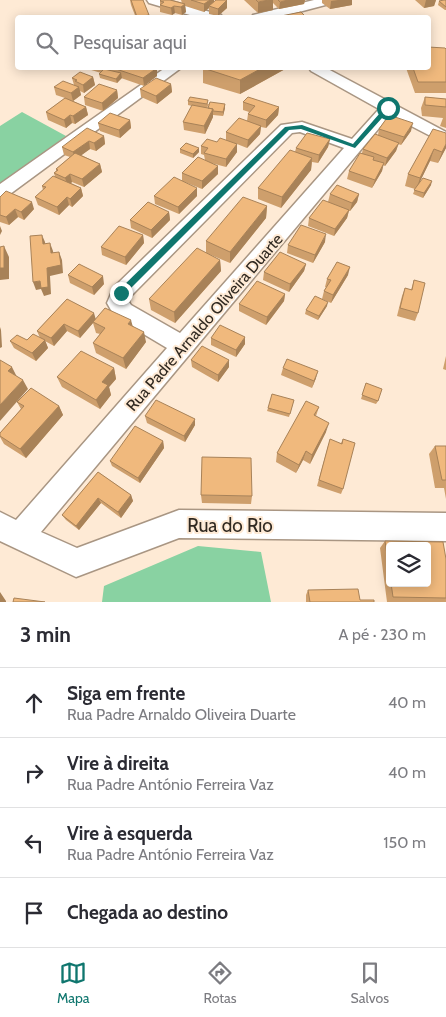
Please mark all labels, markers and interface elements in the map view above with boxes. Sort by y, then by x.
search box [15,15,431,70]
icon: search [33,29,61,57]
text: Pesquisar aqui [73,31,187,54]
route start [377,97,400,120]
street label: Rua Padre Arnaldo Oliveira Duarte [122,230,287,415]
route end [110,282,133,305]
street label: Rua do Rio [187,514,273,537]
map controls [386,542,431,587]
button: layers [386,542,431,587]
text: 3 min [20,622,71,647]
text: A pé · 230 m [339,625,426,644]
text: Siga em frente [67,682,185,705]
icon: ahead [20,689,48,717]
text: 40 m [388,693,426,712]
text: Rua Padre Arnaldo Oliveira Duarte [67,705,296,724]
text: Vire à direita [67,752,169,775]
icon: right [20,759,48,787]
text: 40 m [388,763,426,782]
text: Rua Padre António Ferreira Vaz [67,775,274,794]
text: Vire à esquerda [67,822,193,845]
icon: left [20,829,48,857]
text: 150 m [383,833,426,852]
text: Rua Padre António Ferreira Vaz [67,845,274,864]
icon: arrive [20,899,48,927]
text: Chegada ao destino [67,901,228,924]
tab: Mapa [57,959,90,1007]
tab: Rotas [204,959,237,1007]
tab: Salvos [351,959,389,1007]

